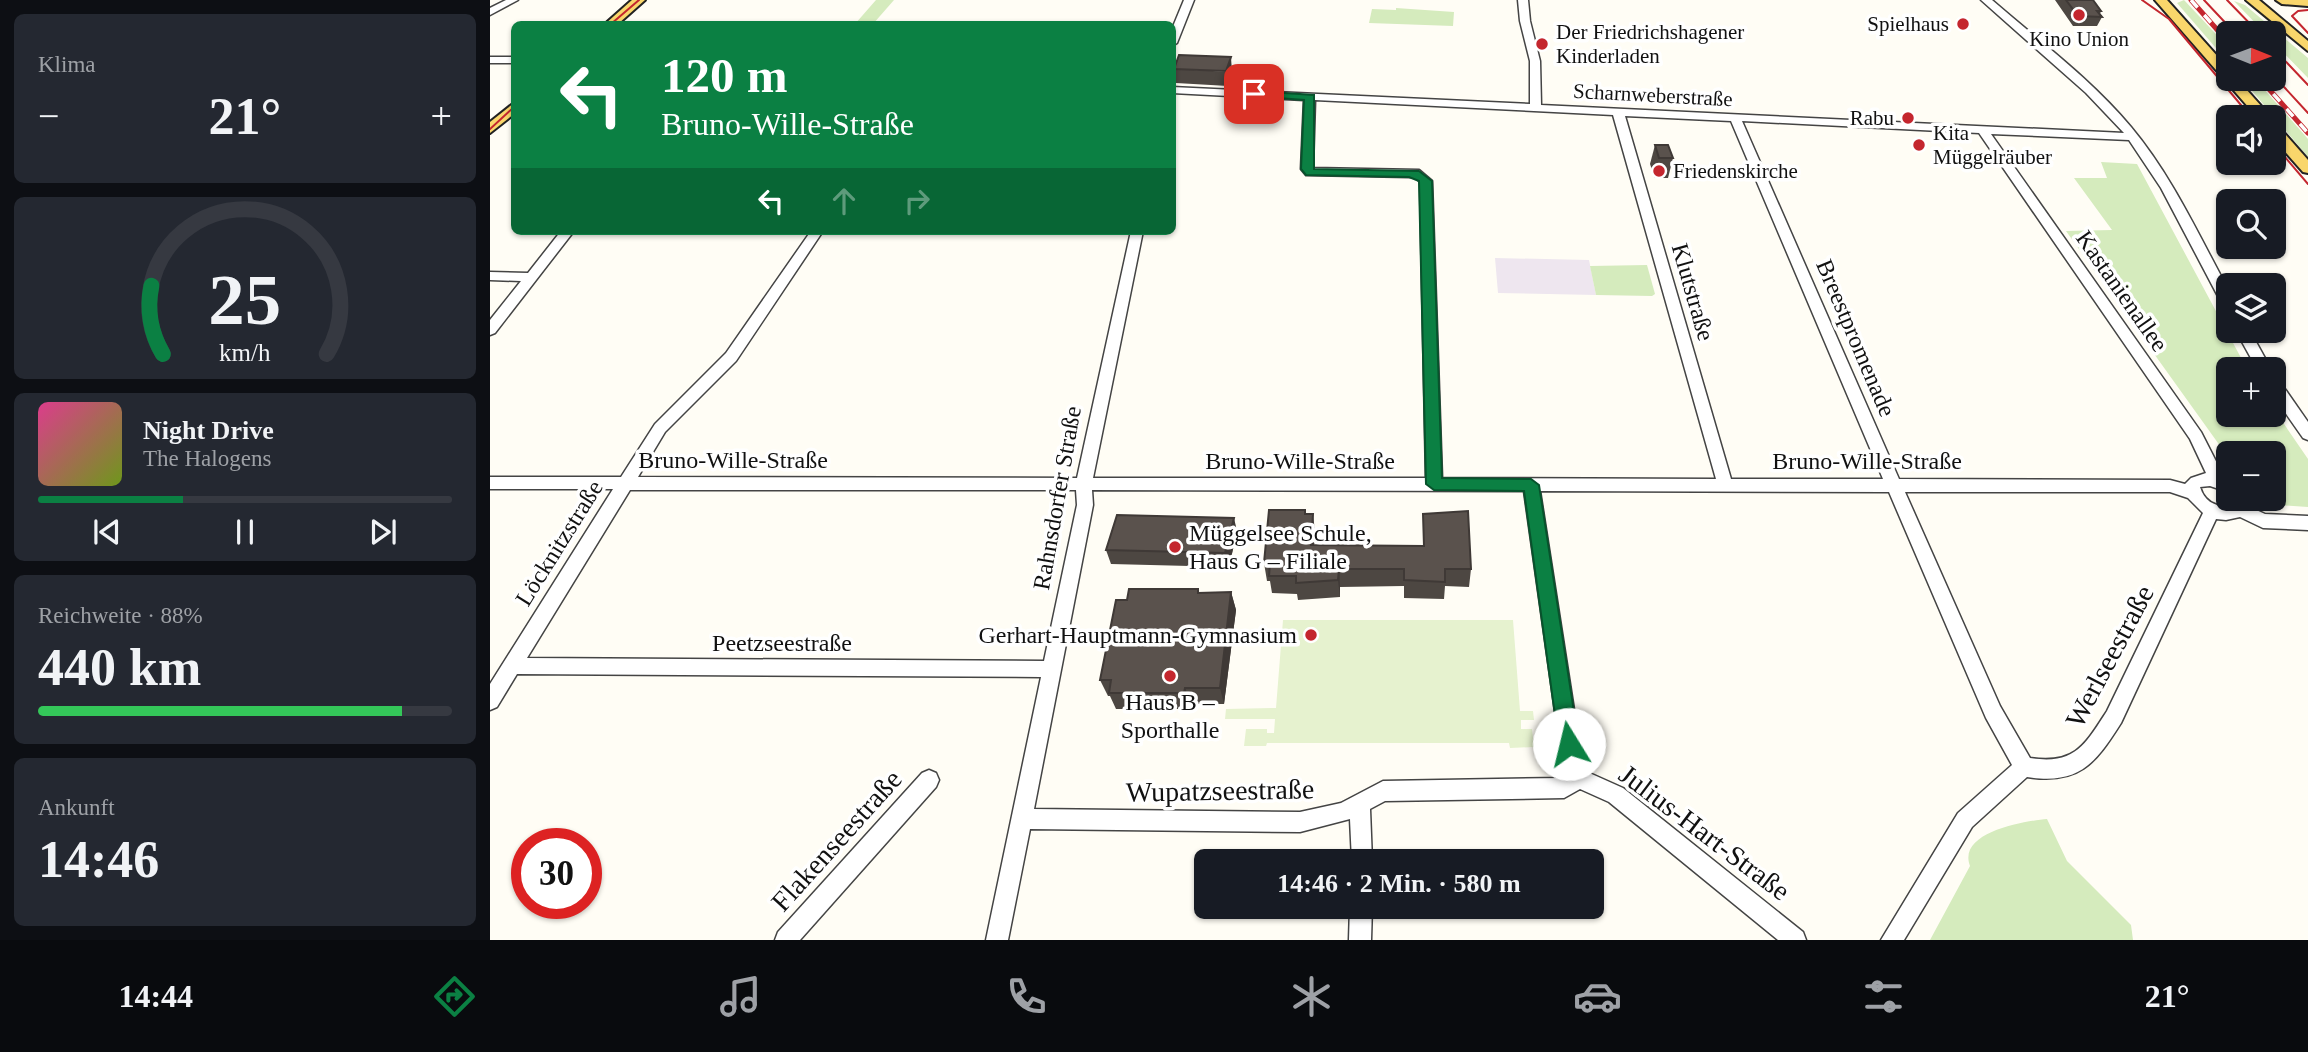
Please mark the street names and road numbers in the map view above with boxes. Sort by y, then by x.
street label: Scharnweberstraße [1573,79,1733,111]
street label: Kastanienallee [2071,226,2173,356]
street label: Klutstraße [1667,240,1719,344]
street label: Breestpromenade [1811,256,1901,420]
street label: Rahnsdorfer Straße [1028,404,1086,592]
street label: Bruno-Wille-Straße [638,447,828,473]
street label: Bruno-Wille-Straße [1205,448,1395,474]
street label: Bruno-Wille-Straße [1772,448,1962,474]
street label: Löcknitzstraße [510,476,608,610]
street label: Werlseestraße [2059,580,2160,733]
street label: Peetzseestraße [712,630,852,656]
street label: Julius-Hart-Straße [1613,758,1796,907]
street label: Flakenseestraße [765,764,908,917]
street label: Wupatzseestraße [1125,773,1315,808]

